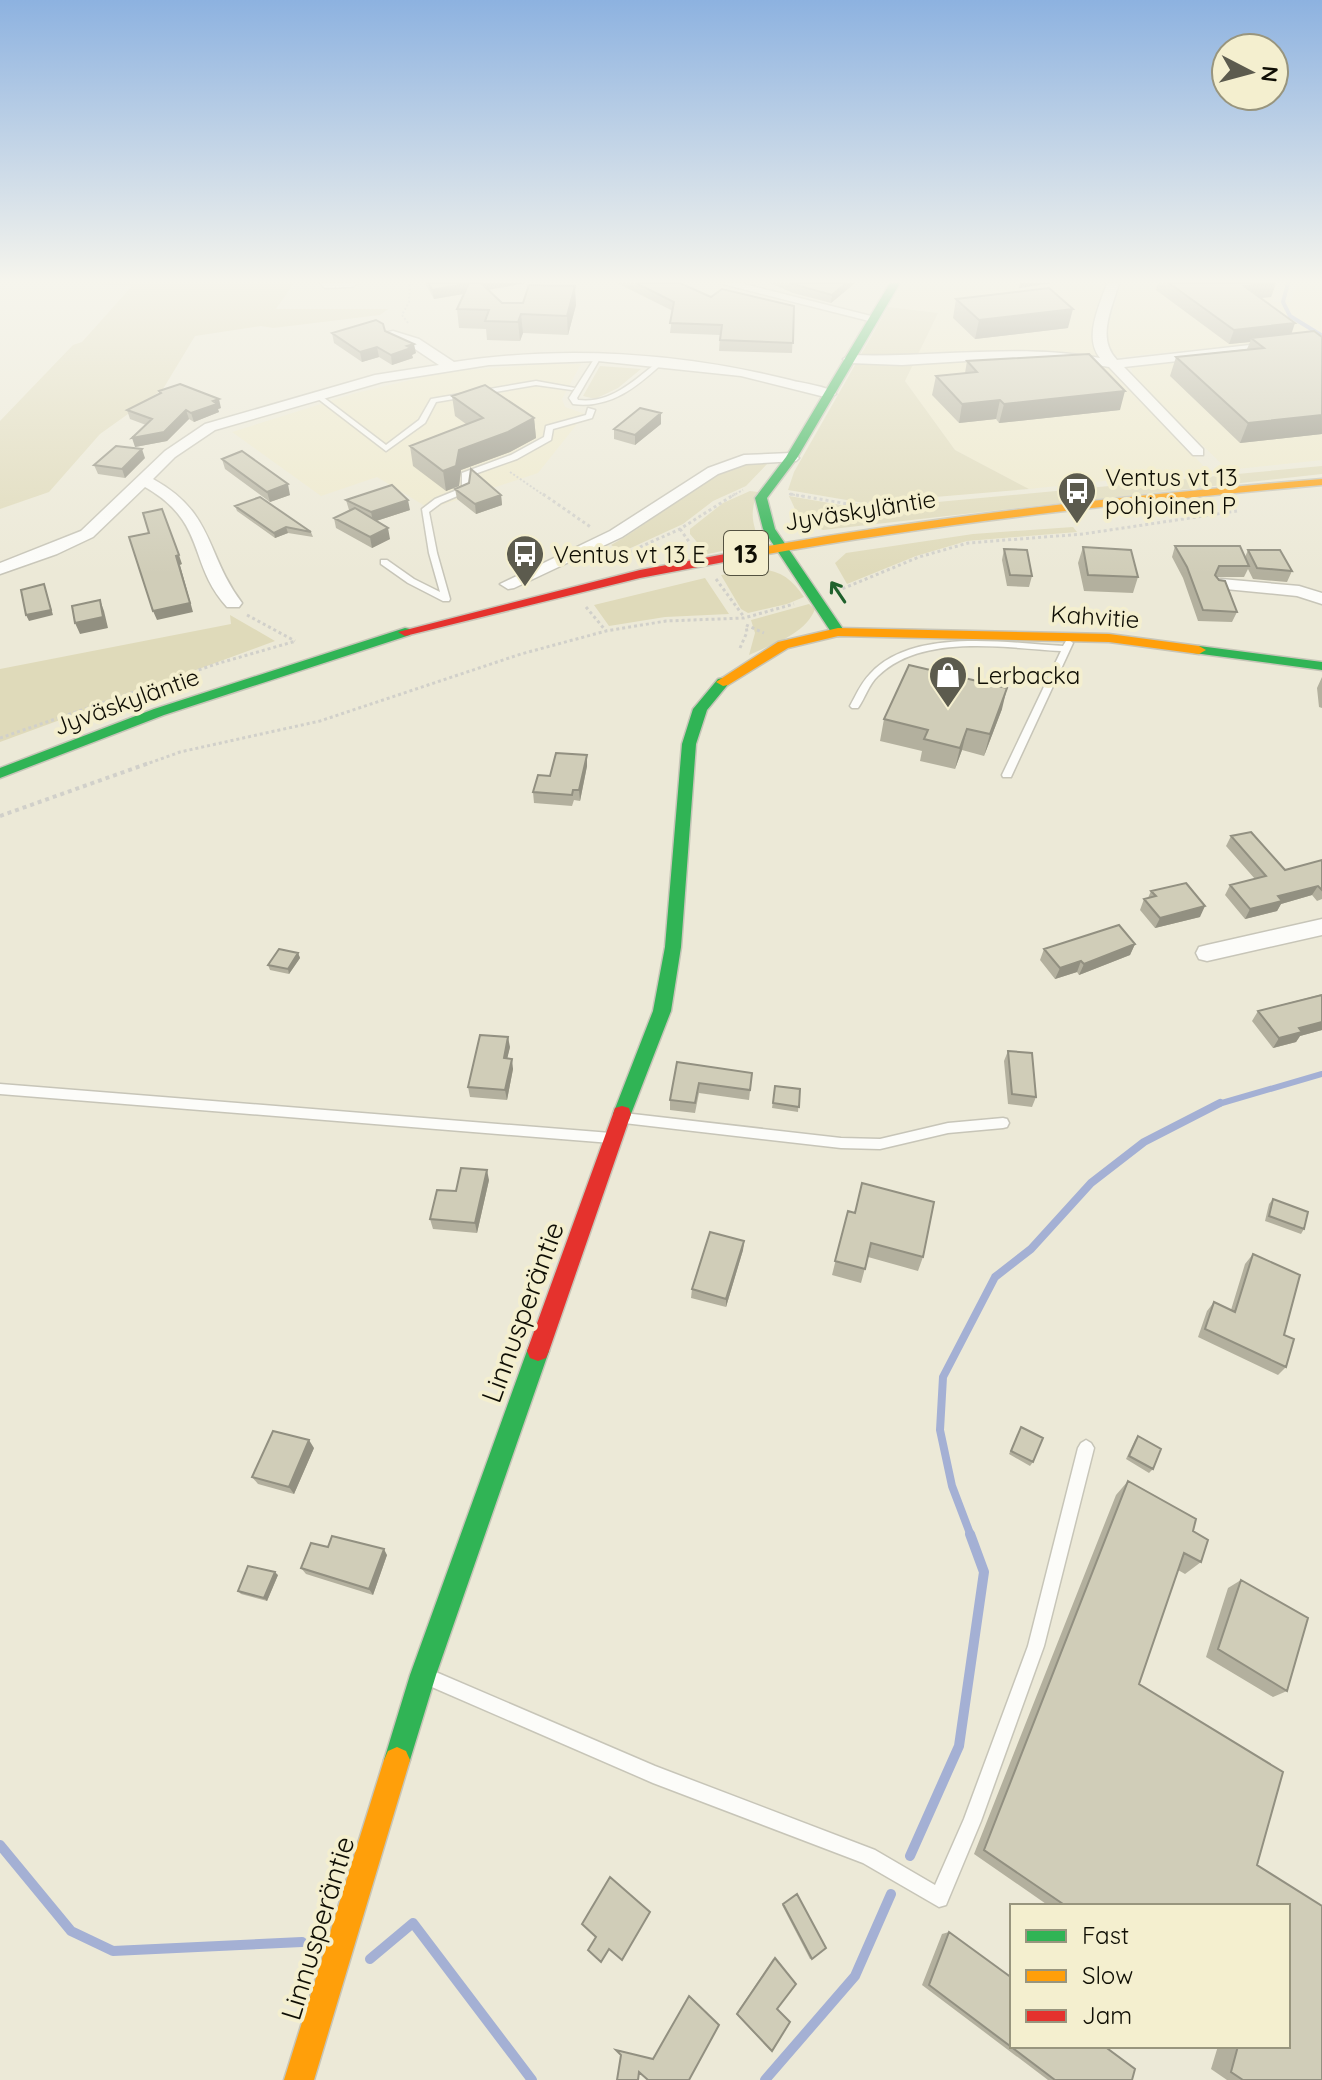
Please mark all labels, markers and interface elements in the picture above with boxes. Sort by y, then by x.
north arrow [1210,32,1290,112]
text: N [1255,65,1285,84]
place label: Ventus vt 13 pohjoinen P [1105,462,1237,520]
bus stop icon: Ventus vt 13 pohjoinen P [1056,470,1098,525]
street label: Jyväskyläntie [782,483,938,537]
road number: 13 [724,531,768,575]
bus stop icon: Ventus vt 13 E [504,533,546,588]
place label: Ventus vt 13 E [553,539,706,569]
one-way arrow [830,581,846,603]
street label: Kahvitie [1050,598,1140,634]
shop icon: Lerbacka [927,654,969,709]
place label: Lerbacka [976,660,1080,690]
street label: Jyväskyläntie [49,661,203,741]
street label: Linnusperäntie [473,1217,571,1407]
street label: Linnusperäntie [272,1832,362,2024]
legend [1010,1904,1290,2048]
text: Fast [1082,1920,1129,1950]
text: Slow [1082,1960,1133,1990]
text: Jam [1082,2000,1132,2030]

